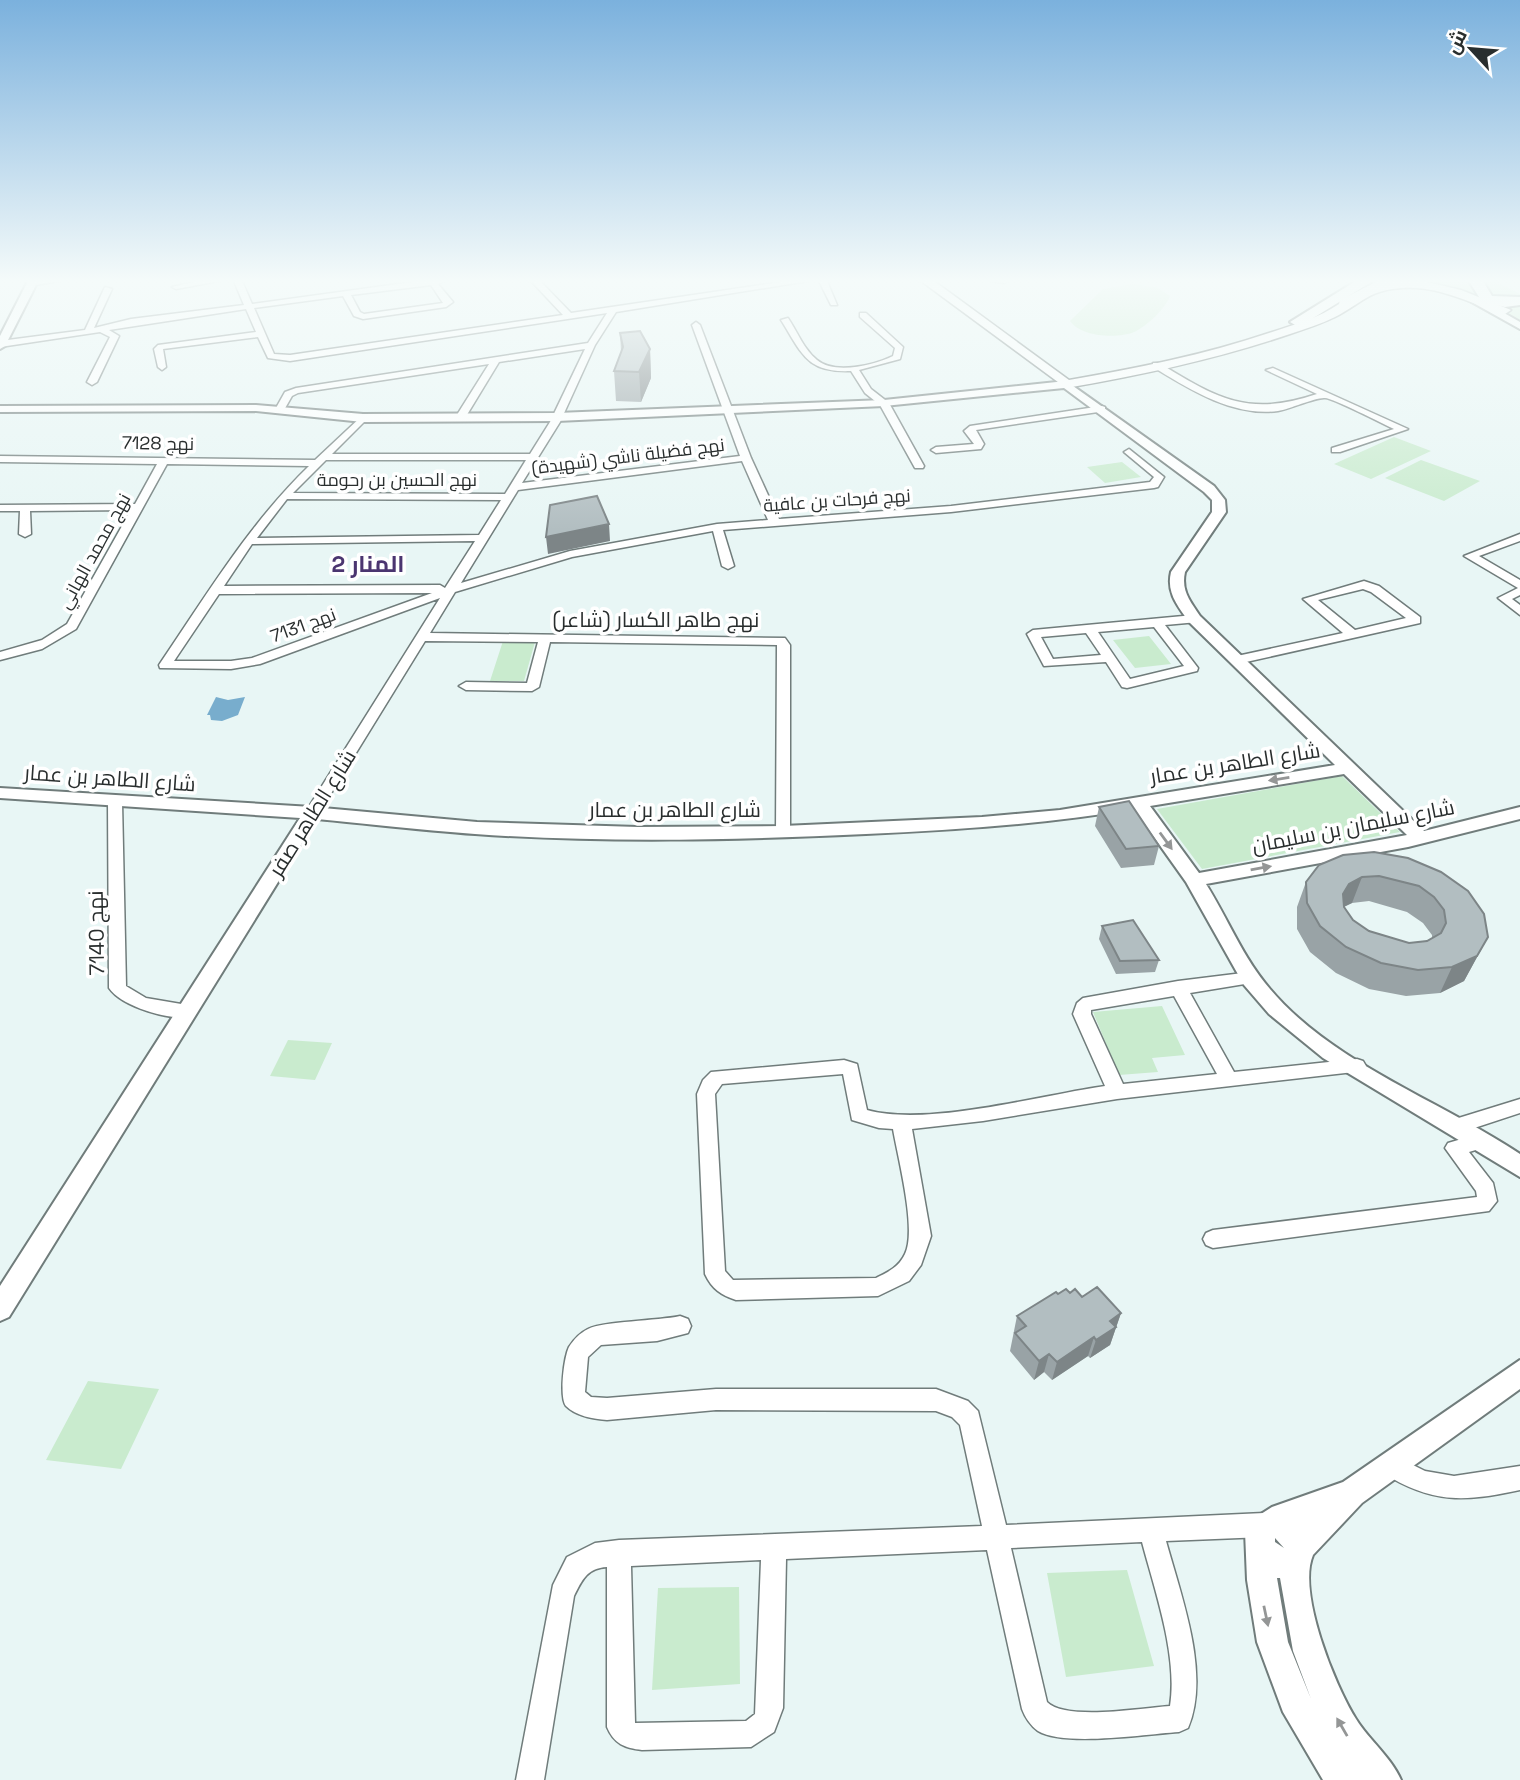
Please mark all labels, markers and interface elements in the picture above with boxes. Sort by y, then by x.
north arrow [1436,14,1506,84]
text: ش [1440,25,1473,58]
street label: نهج 7128 [122,431,194,456]
street label: نهج فضيلة ناشي (شهيدة) [530,433,726,481]
street label: نهج الحسين بن رحومة [317,468,477,492]
street label: نهج فرحات بن عافية [763,483,912,518]
street label: نهج محمد الهاني [53,489,138,615]
district label: المنار 2 [331,549,405,579]
street label: نهج 7131 [267,603,339,648]
street label: نهج طاهر الكسار (شاعر) [553,606,759,634]
street label: شارع الطاهر بن عمار [1147,736,1322,791]
street label: شارع الطاهر صفر [262,744,363,883]
street label: شارع الطاهر بن عمار [22,758,197,798]
one-way arrow [1268,774,1290,785]
street label: شارع سليمان بن سليمان [1249,793,1457,860]
street label: شارع الطاهر بن عمار [588,796,761,824]
one-way arrow [1158,832,1172,850]
one-way arrow [1250,862,1272,873]
street label: نهج 7140 [82,890,111,976]
one-way arrow [1261,1605,1272,1627]
one-way arrow [1336,1717,1348,1736]

